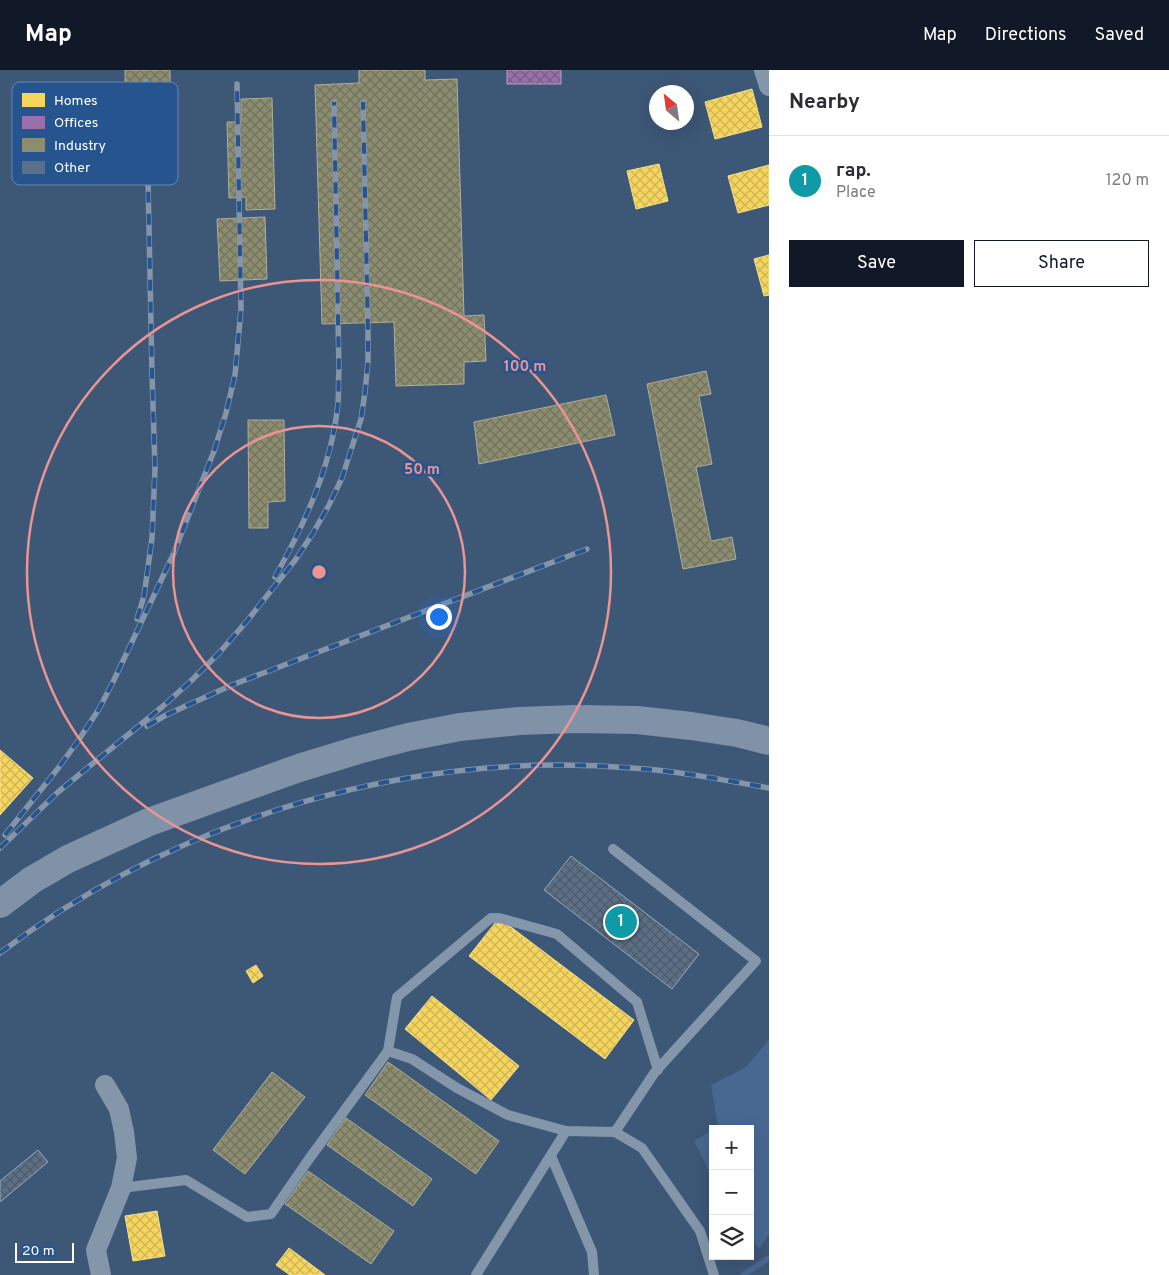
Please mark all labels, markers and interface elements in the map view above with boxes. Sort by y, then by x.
text: Map [25,20,72,50]
text: Map [923,24,957,47]
text: Directions [985,24,1067,47]
text: Saved [1095,24,1144,47]
legend [12,82,178,185]
north arrow [649,85,694,130]
text: Nearby [789,89,860,116]
text: Homes [54,93,98,110]
text: Offices [54,115,98,132]
text: Industry [54,138,106,155]
text: гар. [836,159,871,183]
text: Other [54,160,91,177]
text: 1 [802,171,808,191]
text: 120 m [1106,171,1149,191]
text: Place [836,183,876,203]
button: Save [789,240,964,287]
button: Share [974,240,1149,287]
text: 100 m [504,358,546,377]
text: 50 m [404,461,440,480]
centre of rings [310,563,328,581]
your location [426,604,452,630]
pin: 1 [605,903,637,941]
map controls [709,1125,754,1260]
button: + [709,1125,754,1170]
button: − [709,1170,754,1215]
button: layers [709,1215,754,1260]
scale bar [15,1240,74,1263]
text: 20 m [22,1243,55,1260]

